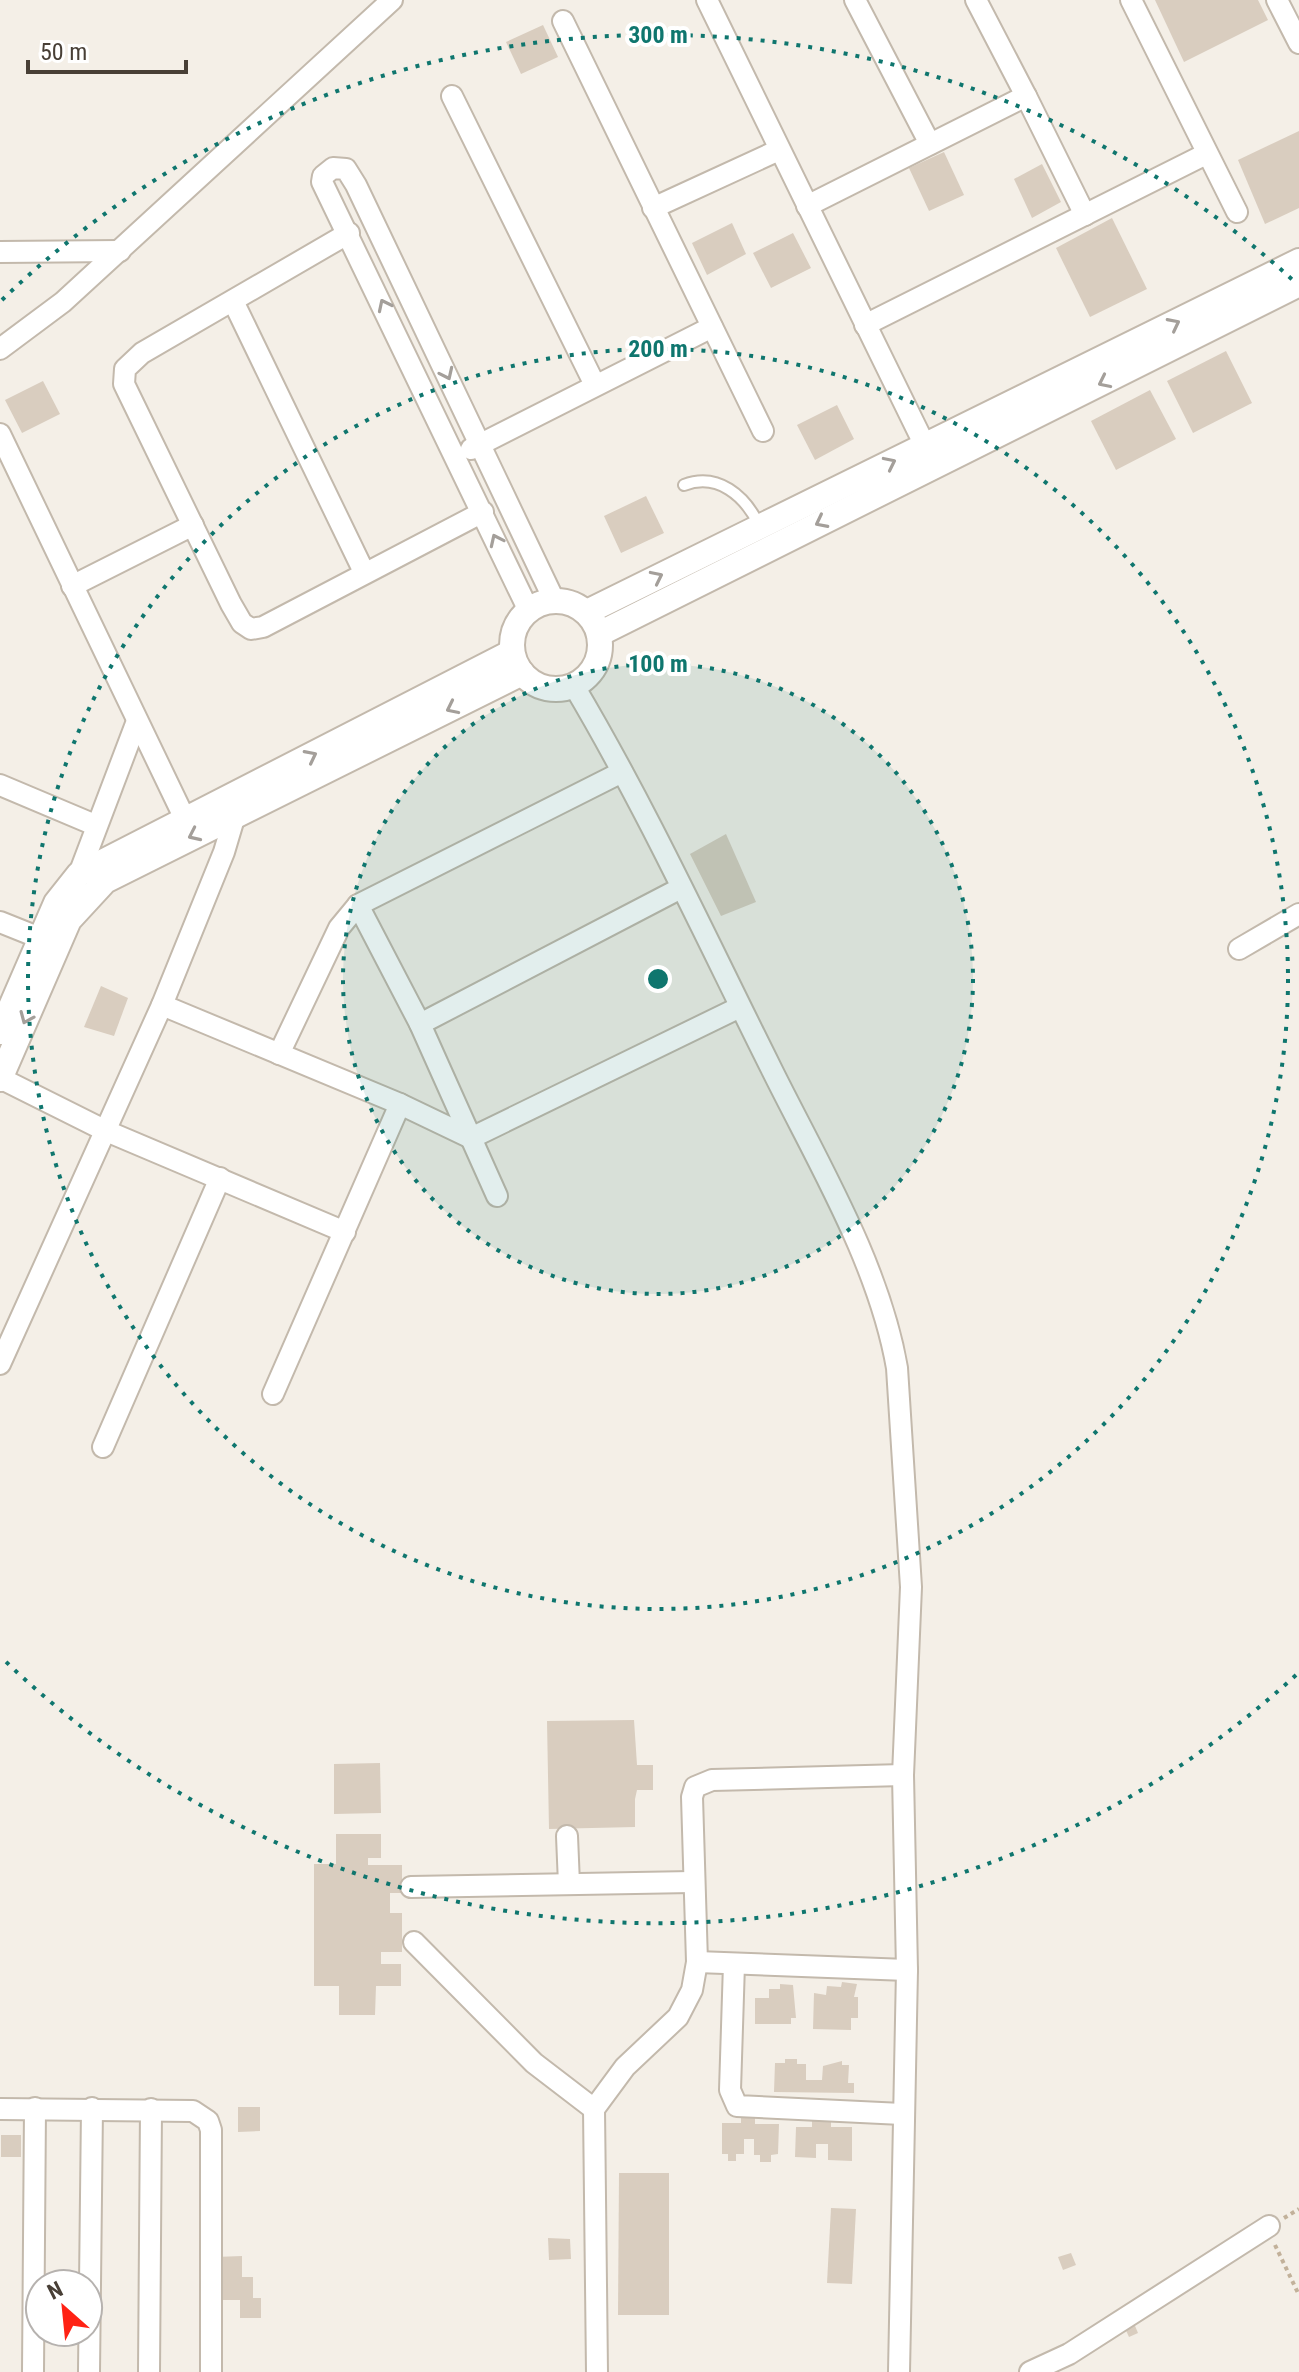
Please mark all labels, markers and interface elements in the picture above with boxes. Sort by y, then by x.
text: 300 m [628,21,688,49]
scale bar [28,24,186,74]
text: 50 m [40,38,87,66]
one-way arrow [378,299,394,314]
one-way arrow [1166,318,1181,333]
text: 200 m [628,335,688,363]
one-way arrow [437,366,453,381]
one-way arrow [1098,372,1113,388]
one-way arrow [882,457,897,473]
one-way arrow [815,512,830,527]
one-way arrow [490,534,506,548]
one-way arrow [648,571,663,587]
text: 100 m [628,650,688,678]
one-way arrow [445,698,460,714]
one-way arrow [302,751,317,766]
one-way arrow [187,825,202,841]
centre of rings [644,965,672,993]
one-way arrow [20,1010,36,1024]
north arrow [24,2268,104,2348]
text: N [43,2276,67,2305]

